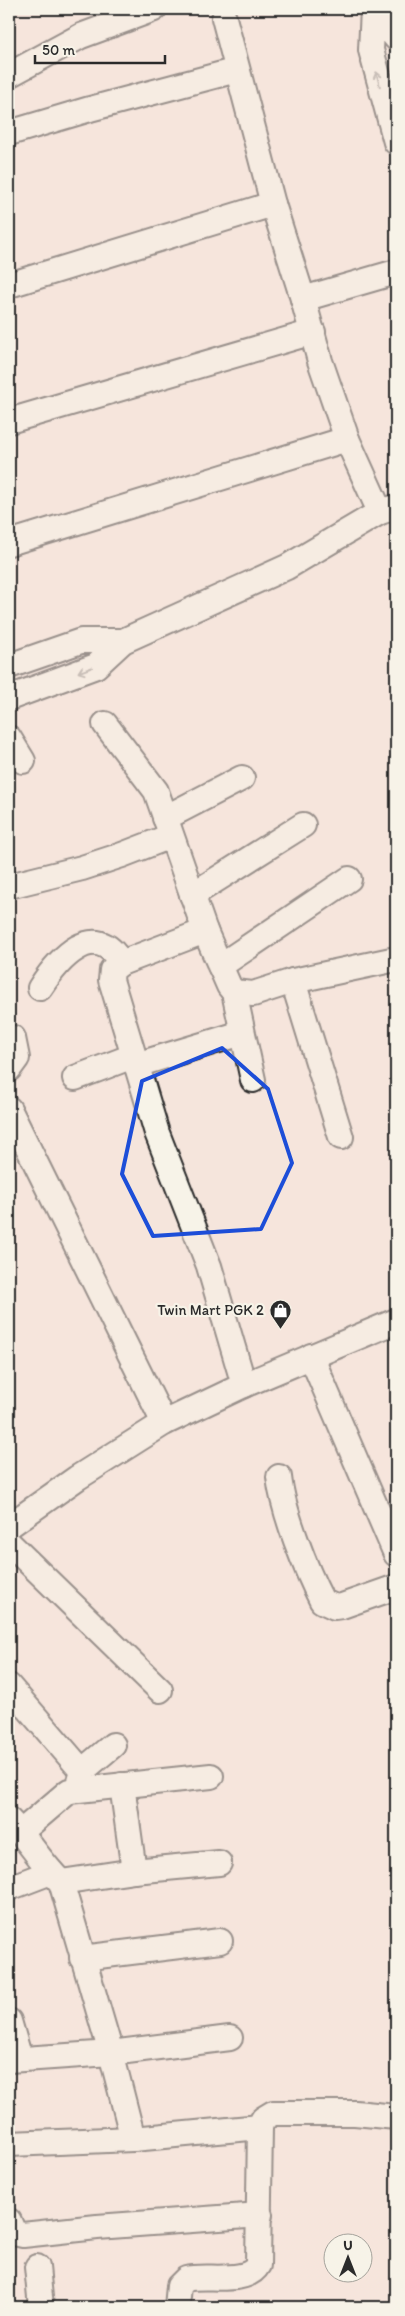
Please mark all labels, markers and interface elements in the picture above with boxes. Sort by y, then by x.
scale bar [35,32,165,64]
text: 50 m [42,41,75,59]
one-way arrow [373,71,382,87]
one-way arrow [77,666,93,675]
shop icon: Twin Mart PGK 2 [268,1298,292,1329]
place label: Twin Mart PGK 2 [157,1301,264,1319]
north arrow [322,2234,372,2284]
text: U [343,2237,353,2254]

